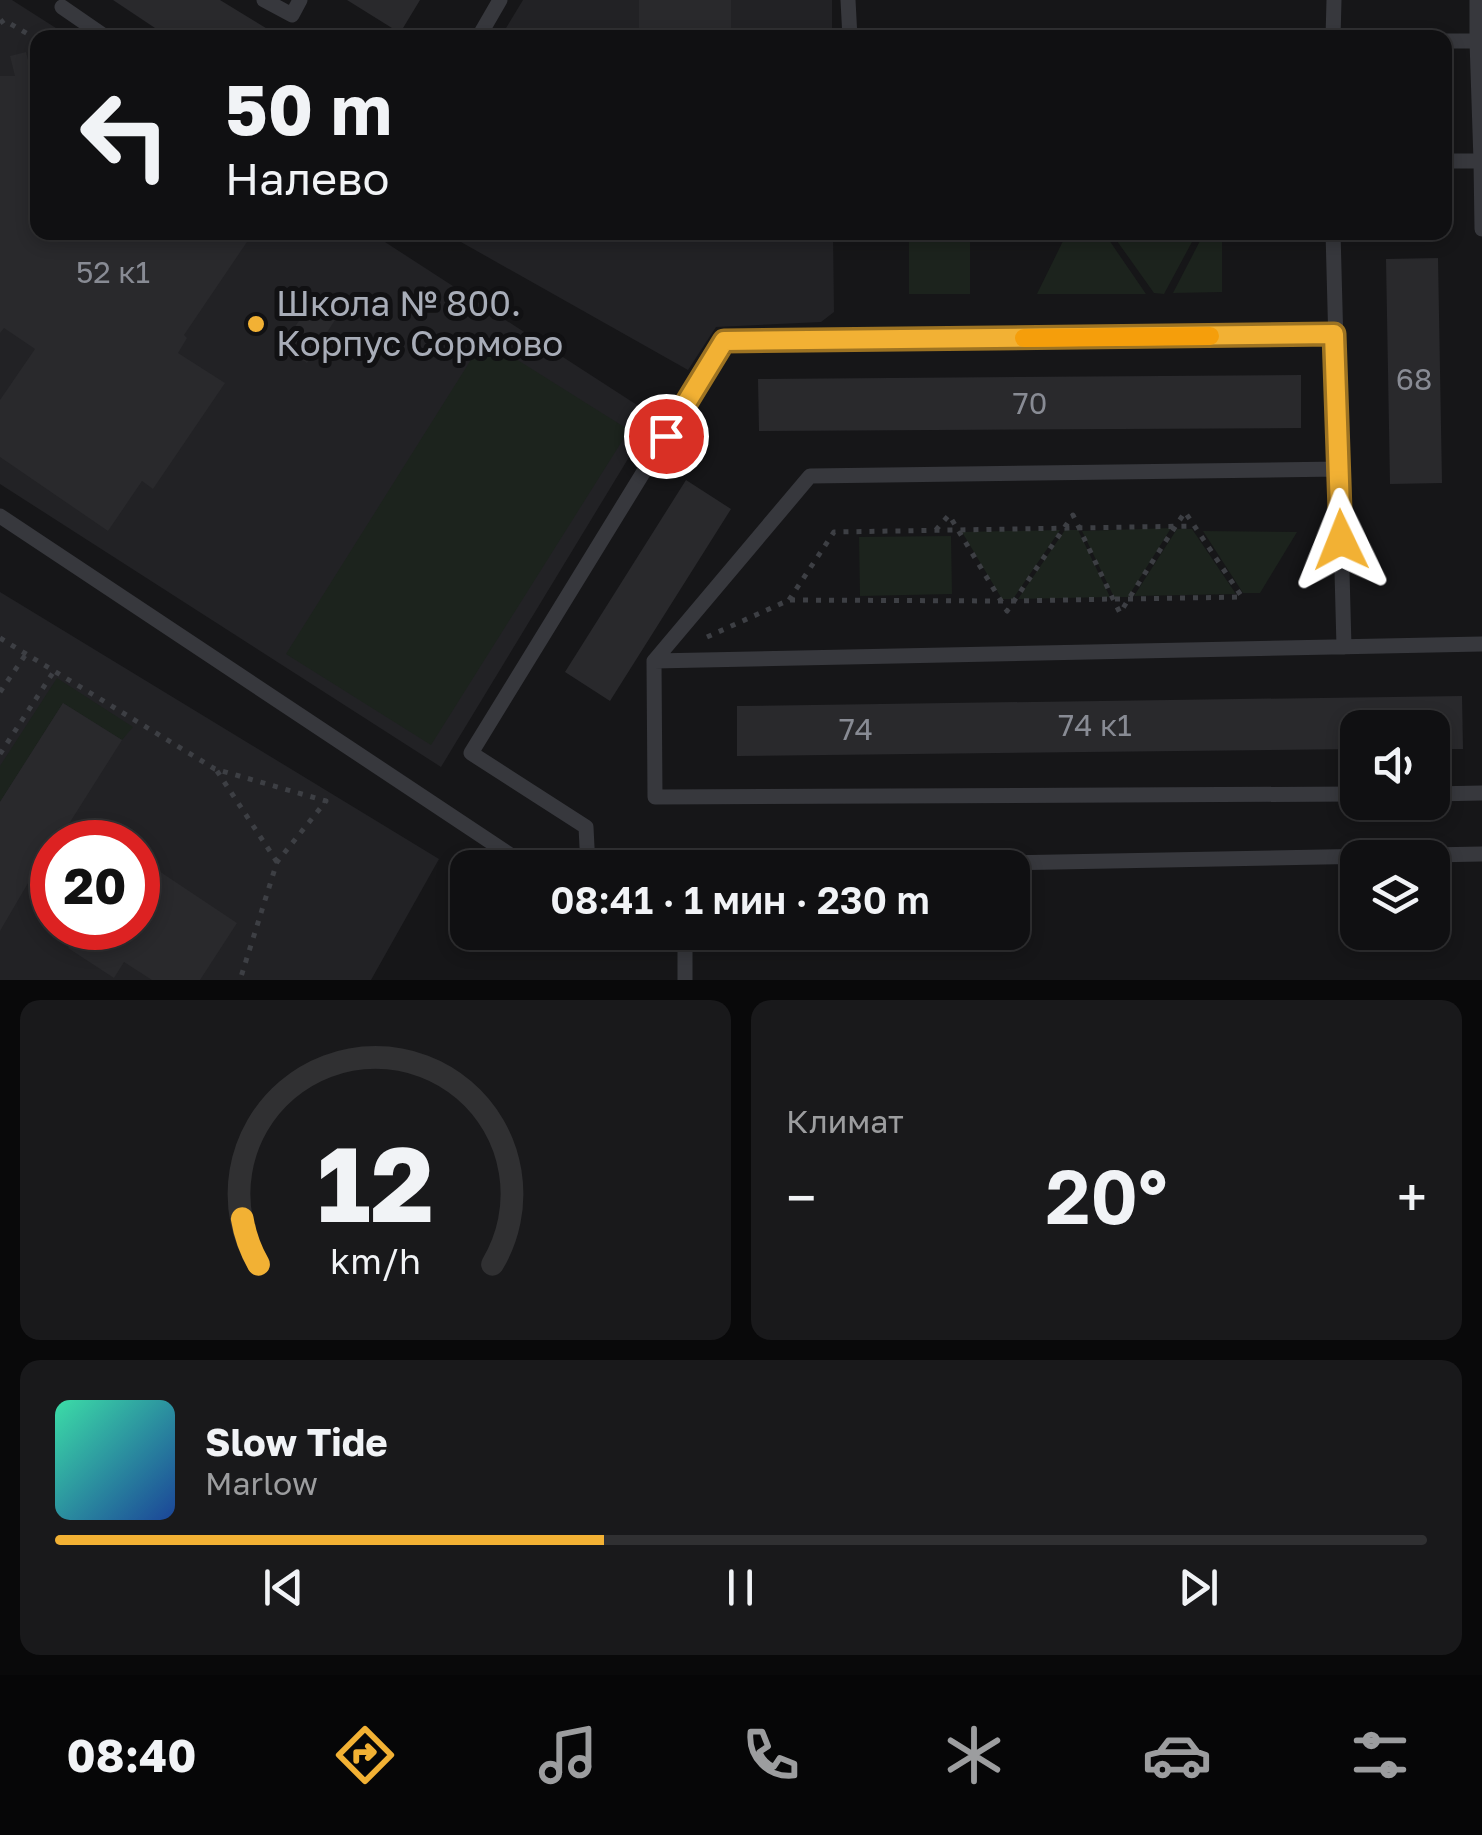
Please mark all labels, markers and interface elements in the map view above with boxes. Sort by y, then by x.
text: 50 m [225,66,392,150]
icon: left [60,70,190,200]
text: Налево [225,151,389,205]
house number: 52 к1 [76,254,150,290]
place label: Школа № 800. Корпус Сормово [276,282,563,364]
marker: Школа № 800. Корпус Сормово [245,313,267,335]
house number: 68 [1396,361,1432,397]
house number: 70 [1013,385,1047,421]
pin [624,394,709,479]
icon: arrive [639,409,694,464]
position arrow [1289,488,1393,592]
house number: 74 к1 [1058,707,1132,743]
map controls [1340,710,1450,950]
button: sound [1340,710,1450,820]
house number: 74 [839,711,873,747]
speed limit sign: 20 [30,820,160,950]
button: layers [1340,840,1450,950]
text: 08:41 · 1 мин · 230 m [550,877,930,922]
text: Климат [786,1102,904,1140]
text: 12 [317,1120,434,1245]
text: 20° [1045,1150,1168,1241]
text: − [786,1164,816,1230]
text: + [1397,1164,1427,1230]
text: km/h [330,1239,421,1282]
text: Slow Tide [205,1419,388,1464]
text: Marlow [205,1464,318,1502]
icon: previous [256,1560,311,1615]
icon: pause [713,1560,768,1615]
icon: next [1171,1560,1226,1615]
icon: directions [330,1720,400,1790]
icon: music [533,1720,603,1790]
icon: phone [736,1720,806,1790]
icon: climate [939,1720,1009,1790]
icon: car [1142,1720,1212,1790]
icon: filters [1345,1720,1415,1790]
text: 08:40 [67,1728,196,1782]

